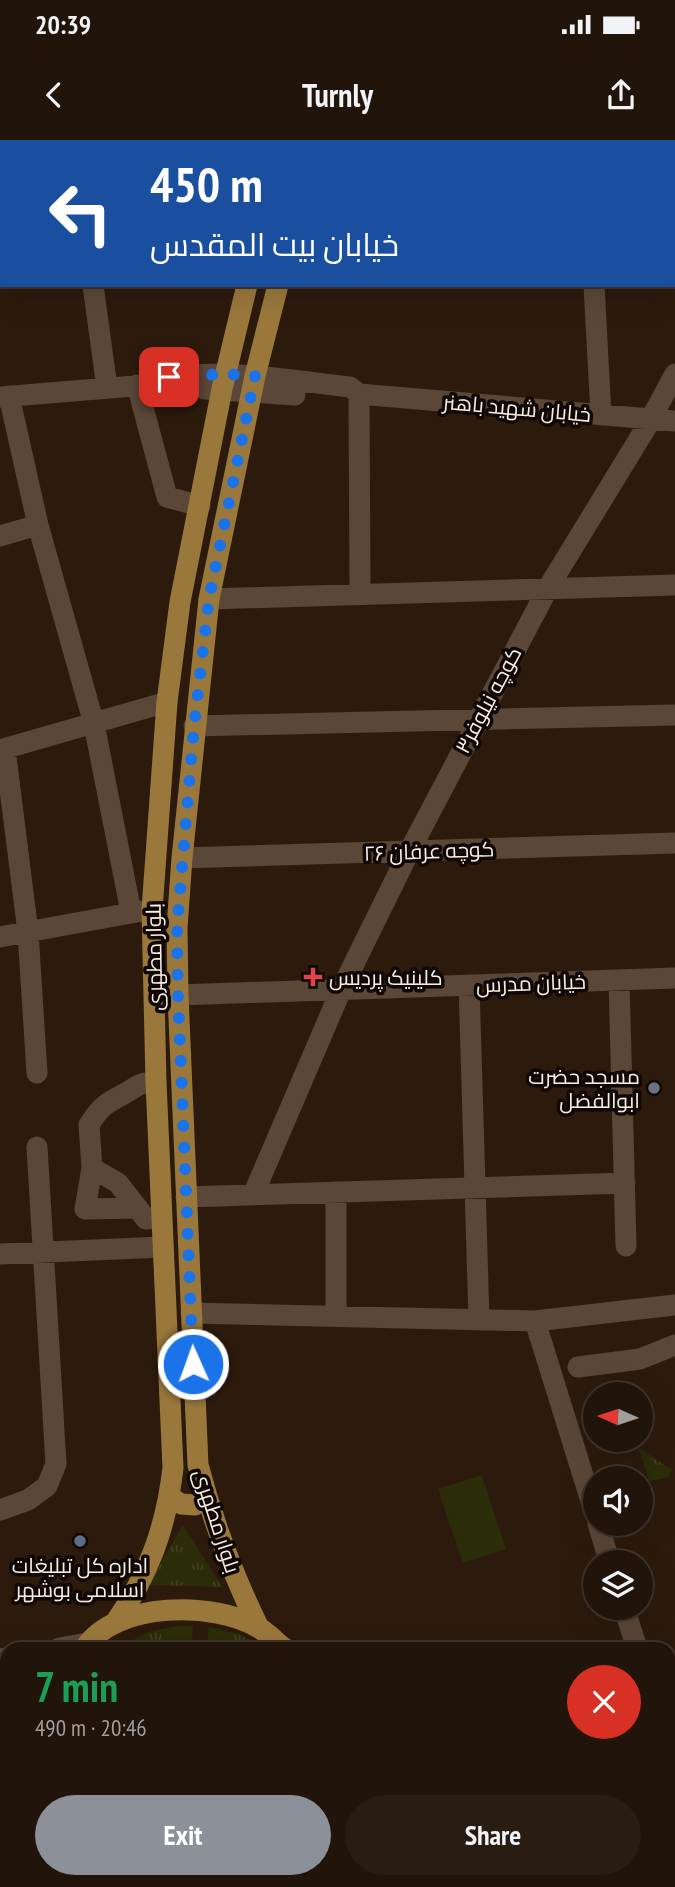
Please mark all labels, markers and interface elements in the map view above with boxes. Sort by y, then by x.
text: 20:39 [35,8,91,41]
text: Turnly [302,74,373,116]
icon: back [35,76,73,114]
icon: share [602,76,640,114]
text: 450 m [150,152,263,216]
icon: left [35,168,126,259]
text: خیابان بیت المقدس [150,223,399,265]
pin [139,347,199,407]
icon: arrive [150,358,188,396]
street label: خیابان شهید باهنر [441,388,592,428]
street label: کوچه نیلوفر۳ [449,642,528,759]
street label: کوچه عرفان ۲۶ [363,835,495,868]
street label: بلوار مطهری [140,903,168,1011]
place label: کلینیک پردیس [329,964,443,992]
marker: کلینیک پردیس [303,967,323,987]
street label: خیابان مدرس [476,968,586,998]
place label: مسجد حضرت ابوالفضل [528,1063,640,1114]
marker: مسجد حضرت ابوالفضل [646,1080,662,1096]
position arrow [156,1327,230,1401]
north arrow [583,1382,653,1452]
map controls [583,1382,653,1620]
street label: بلوار مطهری [187,1465,247,1577]
button: sound [583,1466,653,1536]
marker: اداره کل تبلیغات اسلامی بوشهر [72,1533,88,1549]
button: layers [583,1550,653,1620]
place label: اداره کل تبلیغات اسلامی بوشهر [12,1552,148,1603]
text: 7 min [35,1659,118,1714]
button: close [567,1665,641,1739]
text: 490 m · 20:46 [35,1713,147,1742]
button: Exit [35,1795,331,1875]
button: Share [345,1795,641,1875]

